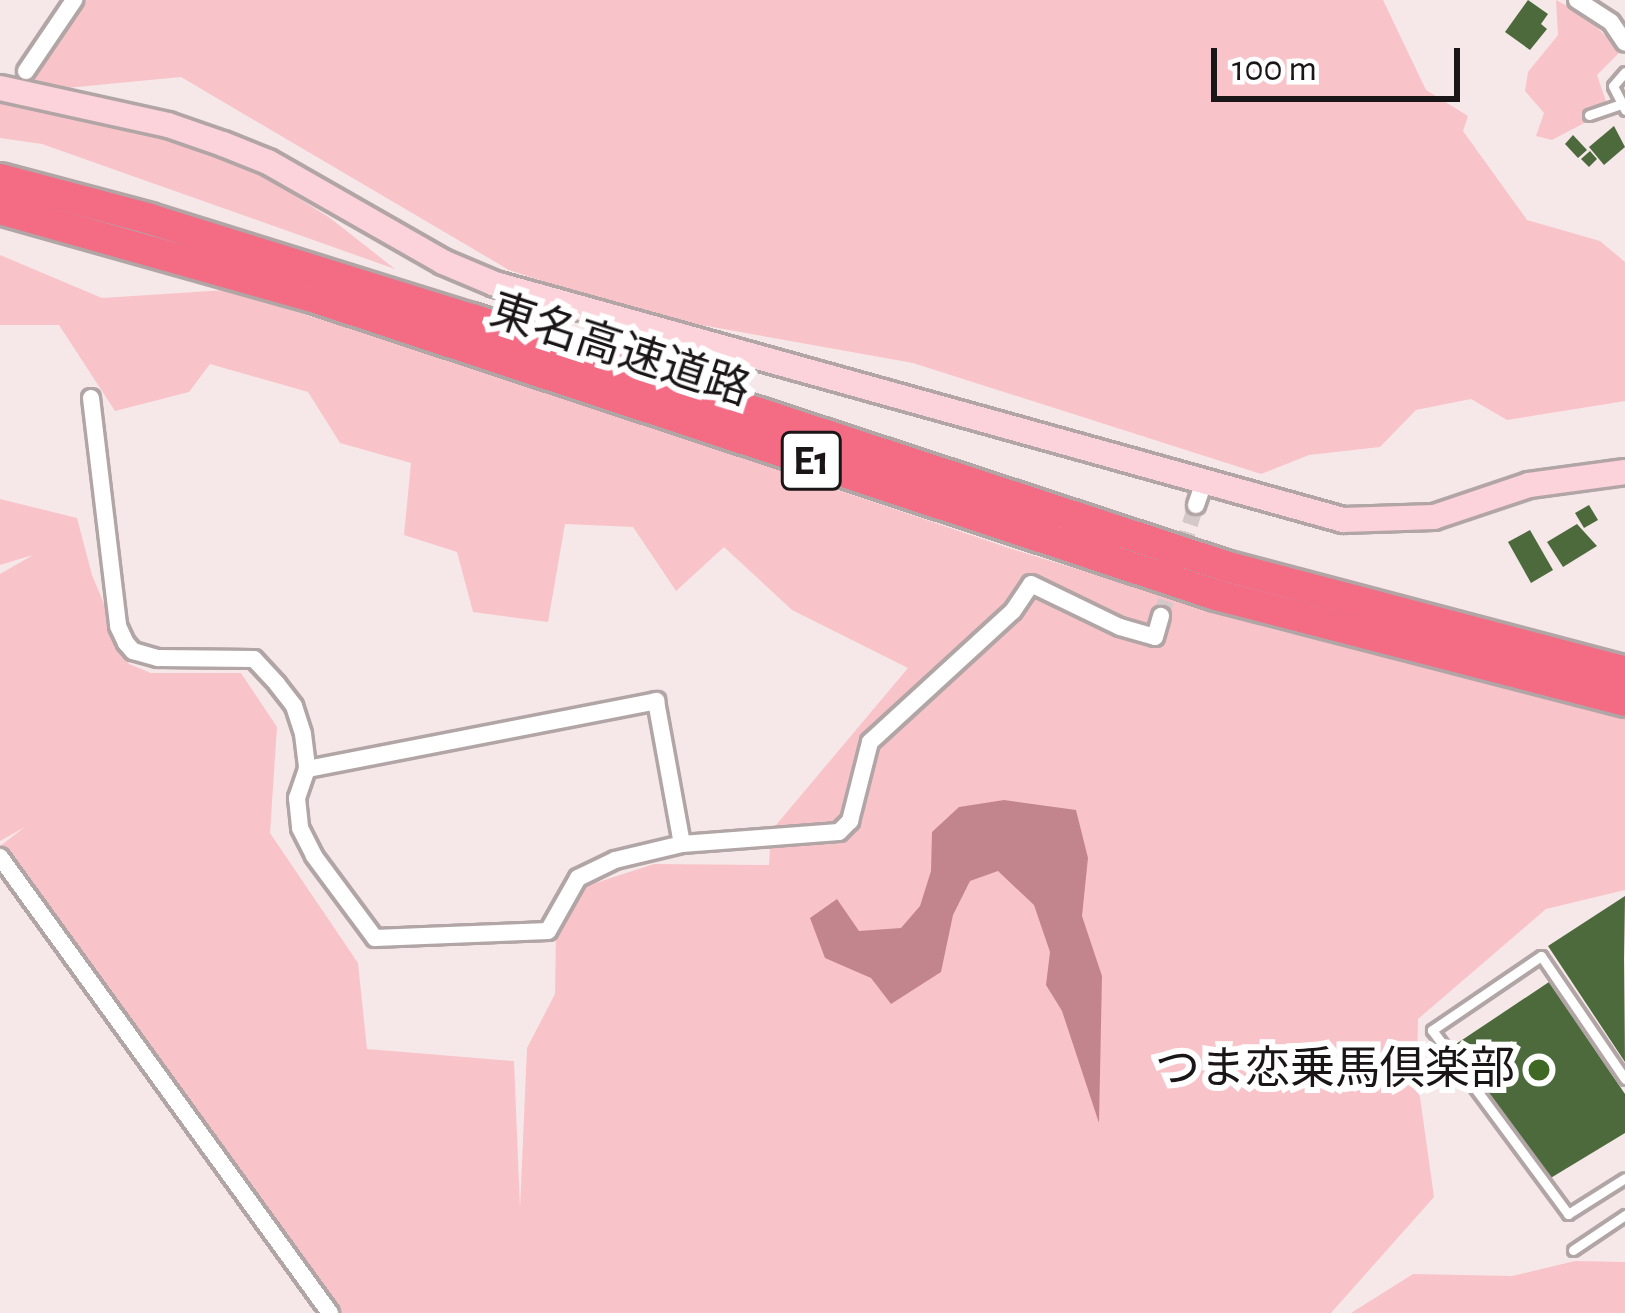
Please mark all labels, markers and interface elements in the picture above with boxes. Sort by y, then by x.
scale bar [1217,24,1466,98]
text: 100 m [1232,51,1317,87]
street label: 東名高速道路 [483,284,757,418]
road number: E1 [778,425,844,497]
place label: つま恋乗馬倶楽部 [1155,1043,1515,1097]
marker: つま恋乗馬倶楽部 [1526,1057,1552,1083]

